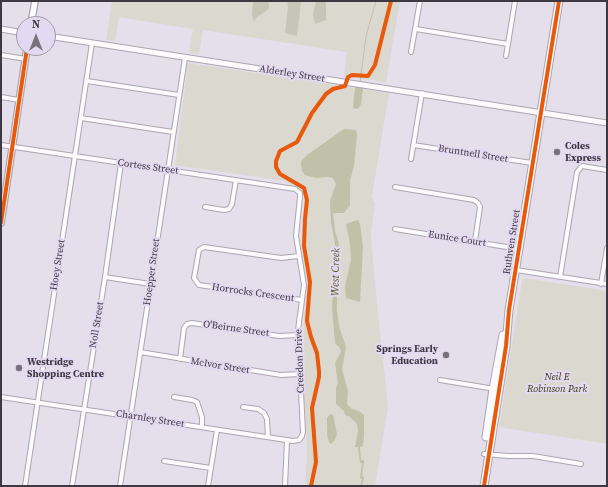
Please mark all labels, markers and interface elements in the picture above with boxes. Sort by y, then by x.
north arrow [16,16,56,56]
text: N [32,17,40,32]
street label: Alderley Street [259,63,325,85]
place label: Coles Express [565,140,601,164]
street label: Bruntnell Street [437,143,509,165]
marker: Coles Express [552,147,562,157]
street label: Cortess Street [117,157,179,177]
street label: Ruthven Street [501,209,523,275]
street label: Eunice Court [427,229,487,249]
street label: Hoepper Street [141,238,163,306]
street label: Hoey Street [48,239,68,291]
water label: West Creek [329,248,343,296]
street label: Horrocks Crescent [211,281,295,305]
street label: Noll Street [87,301,107,349]
street label: O'Beirne Street [202,318,270,340]
street label: Creedon Drive [293,329,307,393]
place label: Springs Early Education [376,343,438,366]
marker: Springs Early Education [441,350,451,360]
street label: McIvor Street [190,355,250,377]
place label: Westridge Shopping Centre [27,356,104,380]
marker: Westridge Shopping Centre [14,363,24,373]
park label: Neil E Robinson Park [527,371,587,394]
street label: Charnley Street [115,408,185,430]

